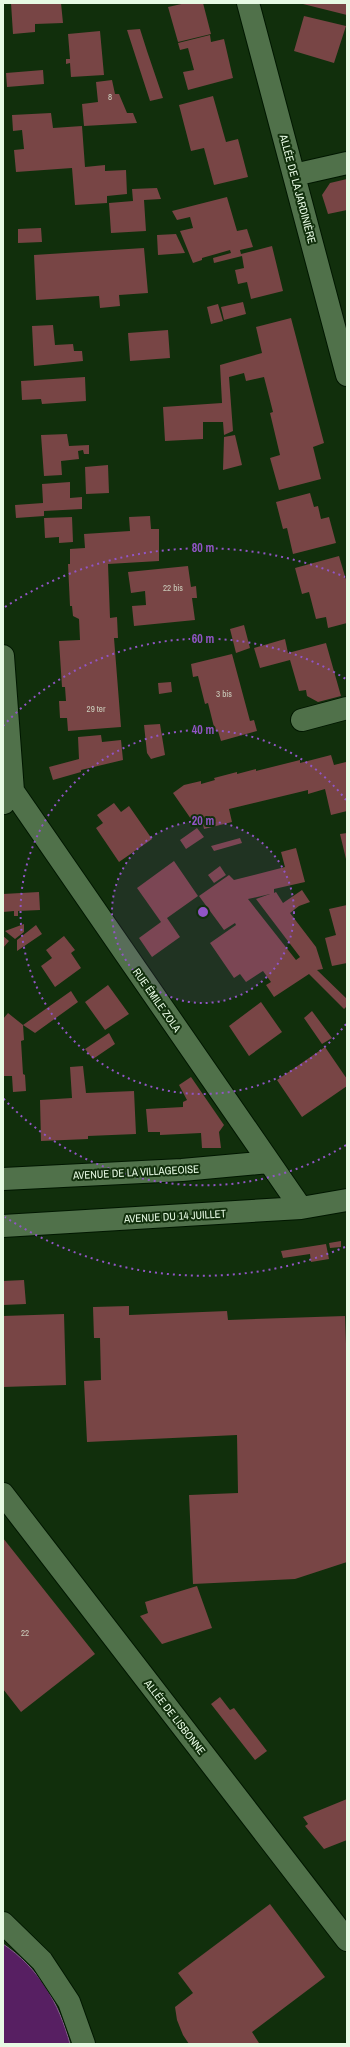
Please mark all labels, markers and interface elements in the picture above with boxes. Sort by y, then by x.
house number: 8 [108,91,112,103]
street label: ALLÉE DE LA JARDINIÈRE [276,132,319,245]
text: 80 m [192,540,214,556]
house number: 22 bis [163,582,183,594]
text: 60 m [192,631,214,647]
house number: 3 bis [216,688,232,700]
house number: 29 ter [87,703,106,715]
text: 40 m [192,722,214,738]
text: 20 m [192,813,214,829]
centre of rings [196,905,210,919]
street label: RUE ÉMILE ZOLA [130,965,185,1035]
street label: AVENUE DE LA VILLAGEOISE [72,1162,199,1182]
street label: AVENUE DU 14 JUILLET [123,1206,227,1226]
house number: 22 [21,1627,29,1639]
street label: ALLÉE DE LISBONNE [141,1676,209,1757]

